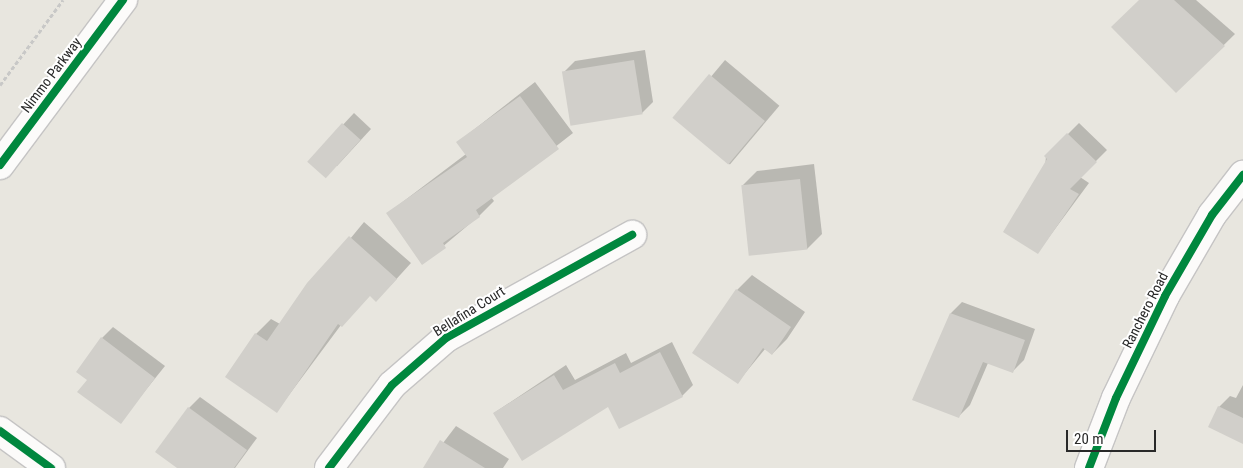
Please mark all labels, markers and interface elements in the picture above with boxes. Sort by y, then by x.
street label: Nimmo Parkway [17,34,85,116]
street label: Ranchero Road [1119,269,1171,351]
street label: Bellafina Court [430,282,508,340]
scale bar [1068,420,1158,452]
text: 20 m [1074,430,1104,448]

